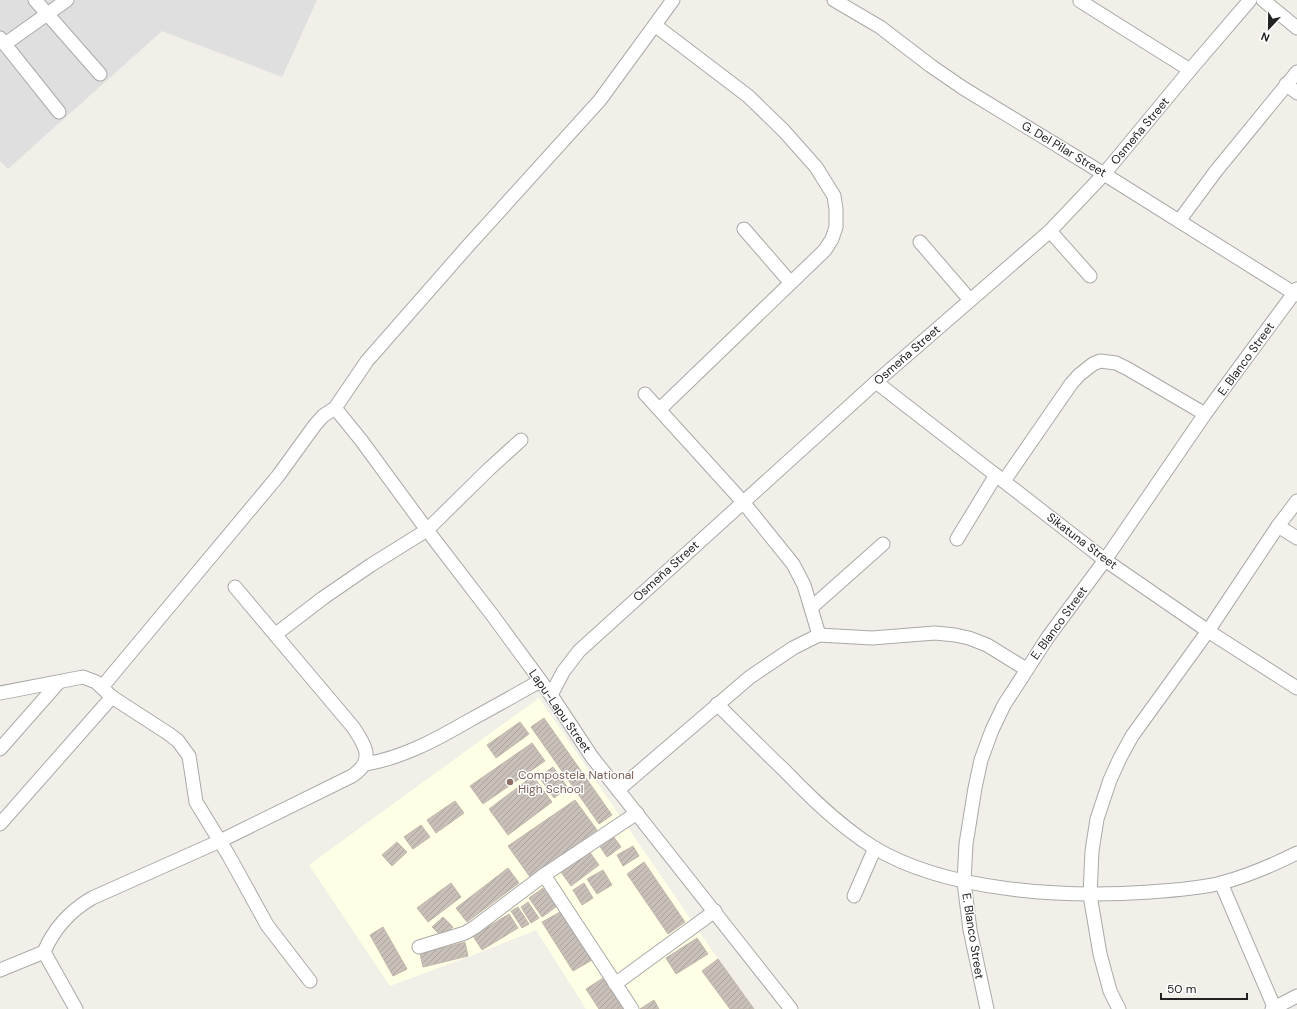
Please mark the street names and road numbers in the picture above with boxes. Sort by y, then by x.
street label: Osmeña Street [1107,94,1173,168]
street label: G. Del Pilar Street [1019,117,1110,181]
street label: E. Blanco Street [1214,319,1278,399]
street label: Osmeña Street [870,321,944,388]
street label: Sikatuna Street [1043,509,1121,573]
street label: Osmeña Street [630,537,703,605]
street label: E. Blanco Street [1027,583,1091,663]
street label: Lapu-Lapu Street [525,666,595,756]
street label: E. Blanco Street [958,892,988,980]

